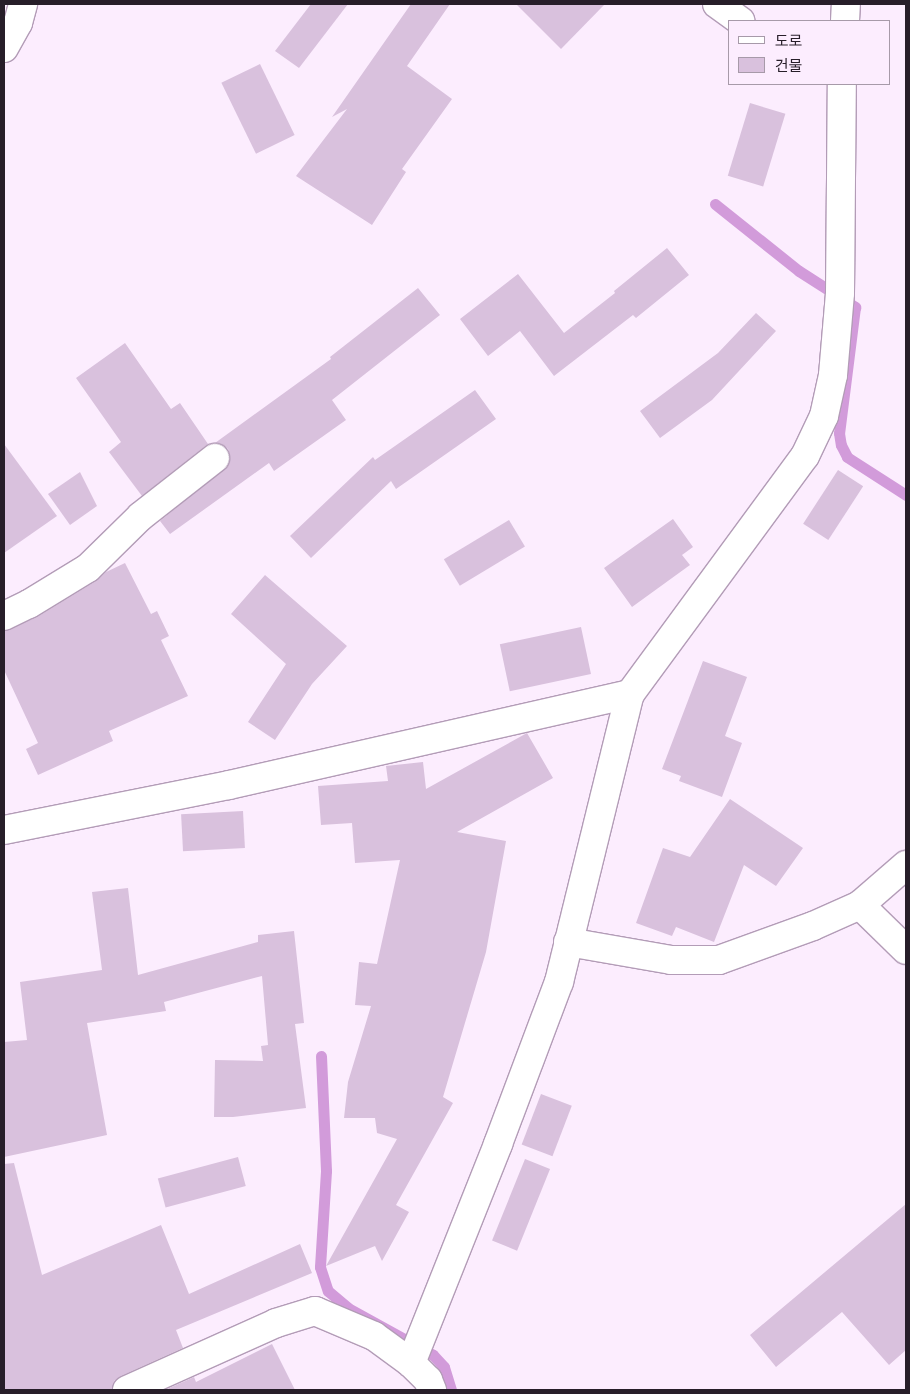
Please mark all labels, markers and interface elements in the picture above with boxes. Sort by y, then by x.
legend [728,20,890,85]
text: 도로 [775,31,803,50]
text: 건물 [775,56,803,75]

